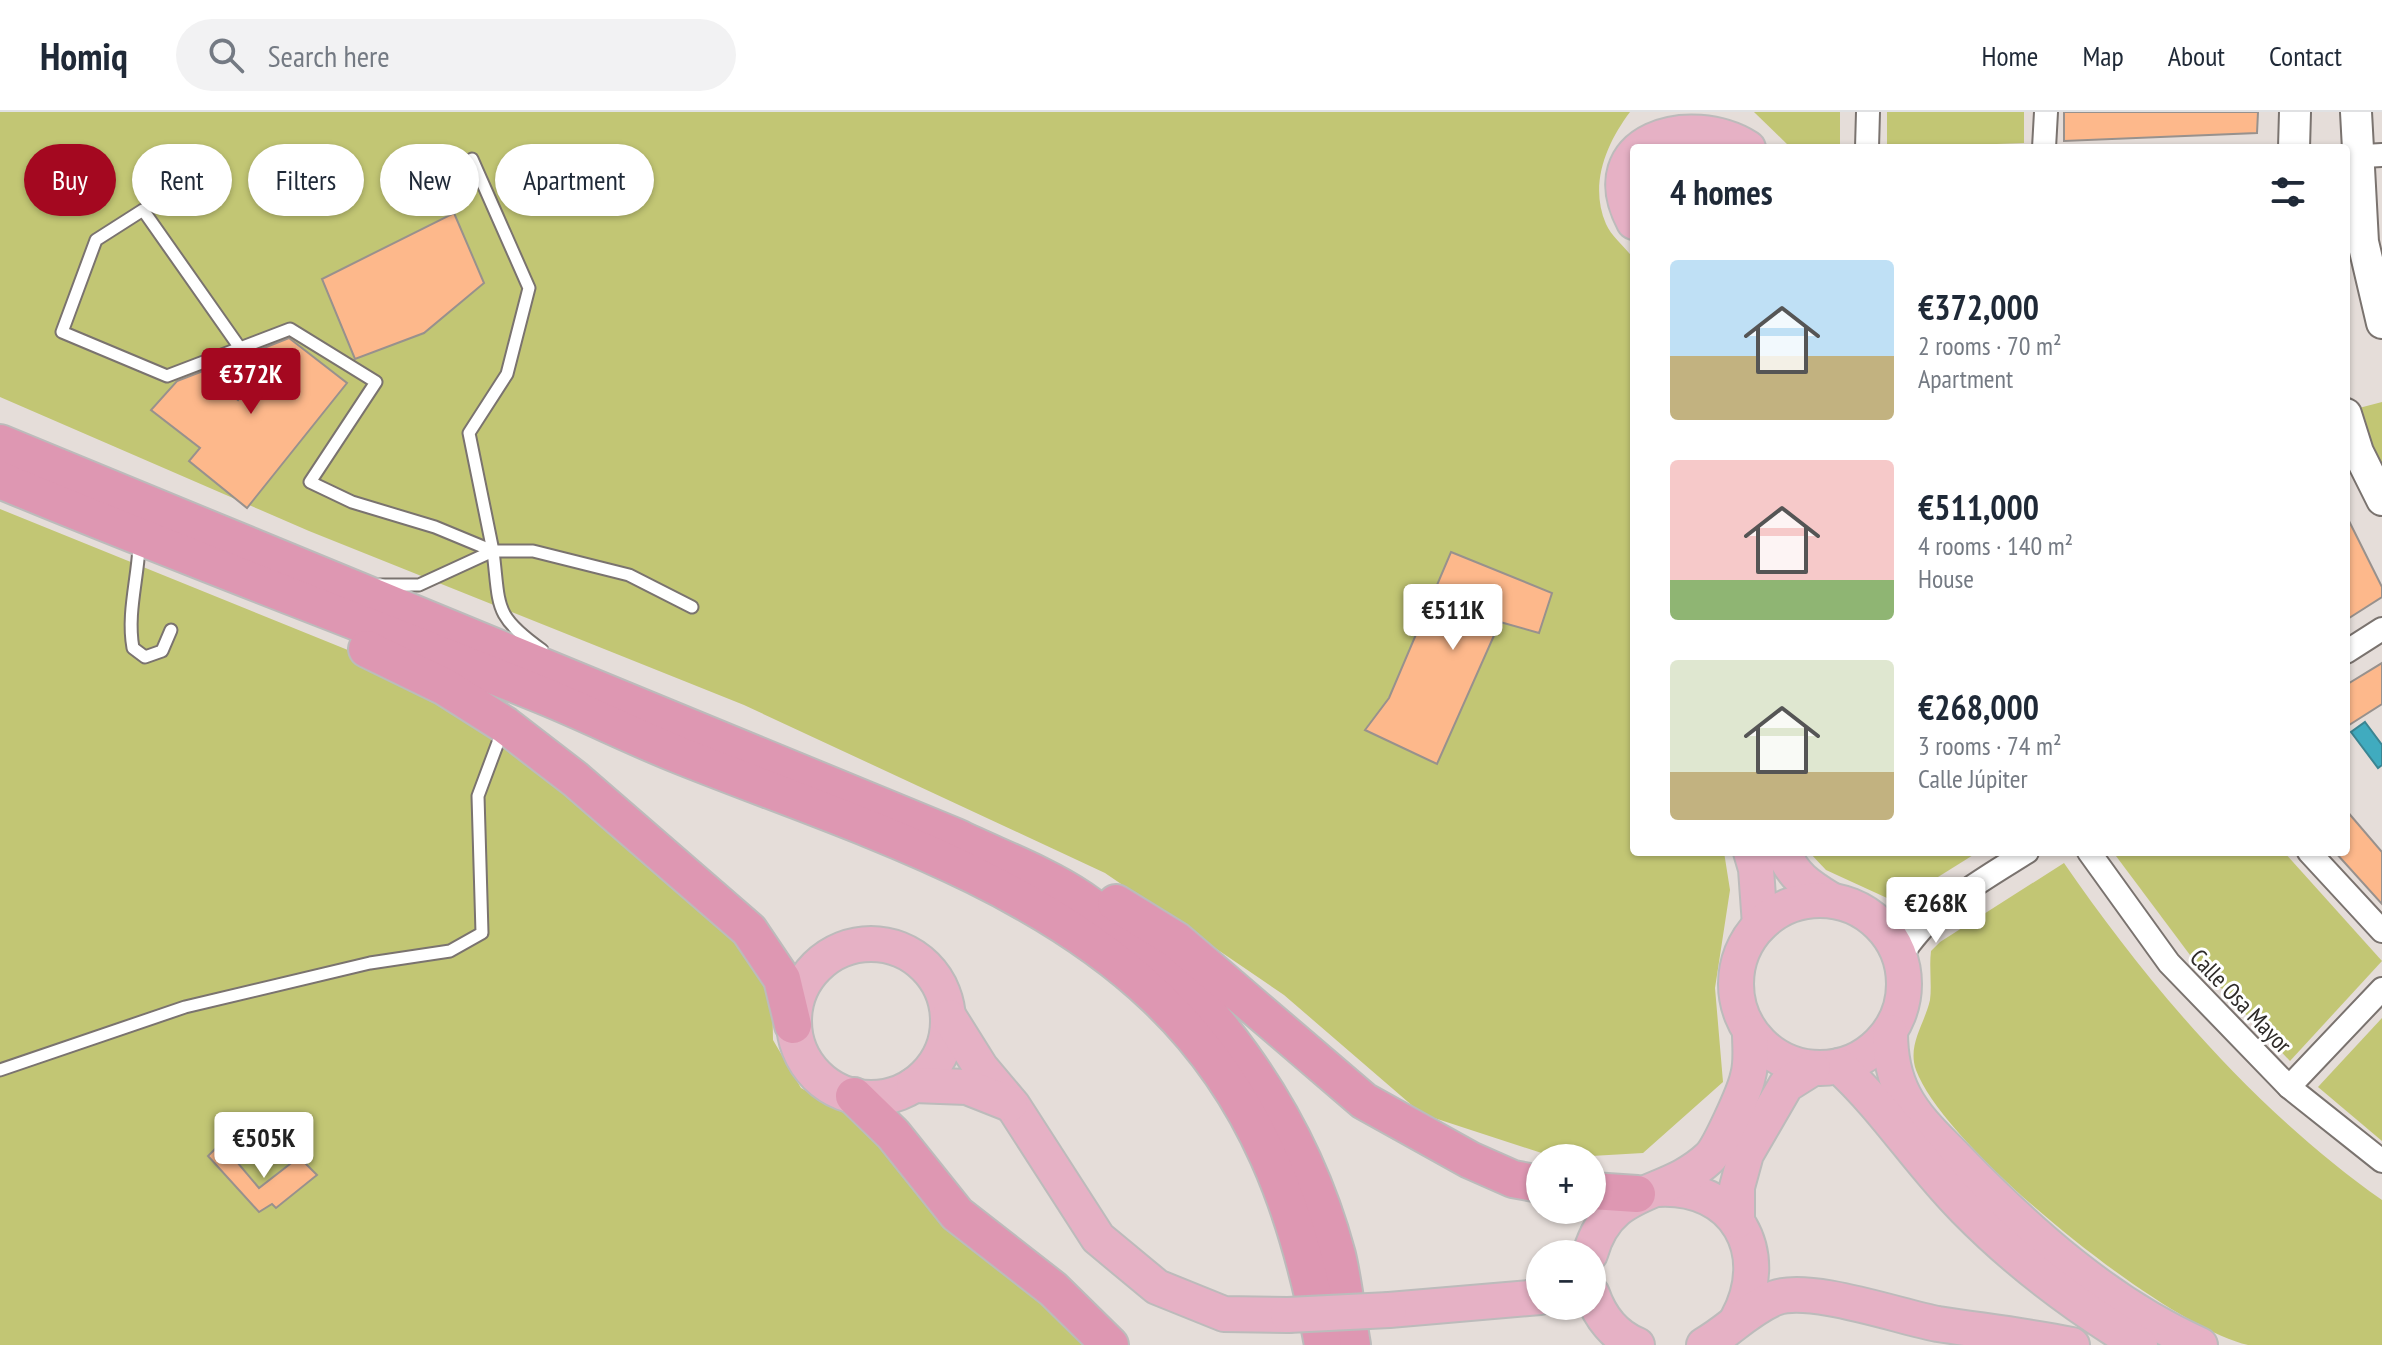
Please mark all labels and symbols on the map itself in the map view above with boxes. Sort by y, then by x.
pin: €372K [195,348,307,416]
pin: €511K [1397,584,1509,652]
pin: €268K [1880,877,1992,945]
street label: Calle Osa Mayor [2184,942,2299,1060]
pin: €505K [208,1112,320,1180]

